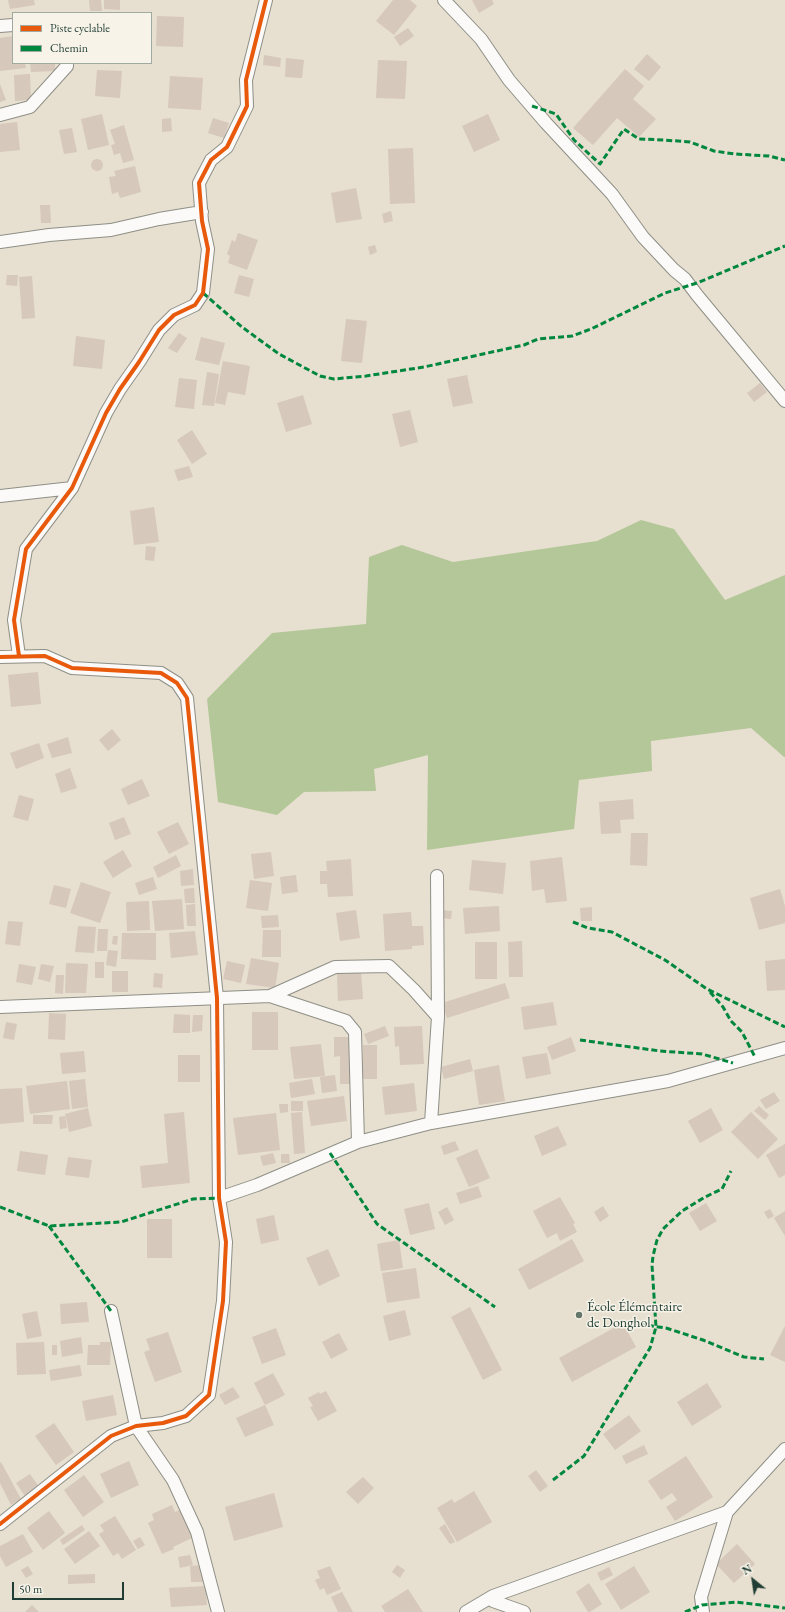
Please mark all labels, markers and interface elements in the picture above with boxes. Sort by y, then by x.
legend [12,12,152,64]
text: Piste cyclable [50,20,110,36]
text: Chemin [50,40,88,56]
place label: École Élémentaire de Donghol [587,1299,682,1332]
marker: École Élémentaire de Donghol [574,1310,584,1320]
north arrow [733,1560,773,1600]
text: N [740,1561,754,1578]
scale bar [14,1574,126,1600]
text: 50 m [19,1581,42,1597]

